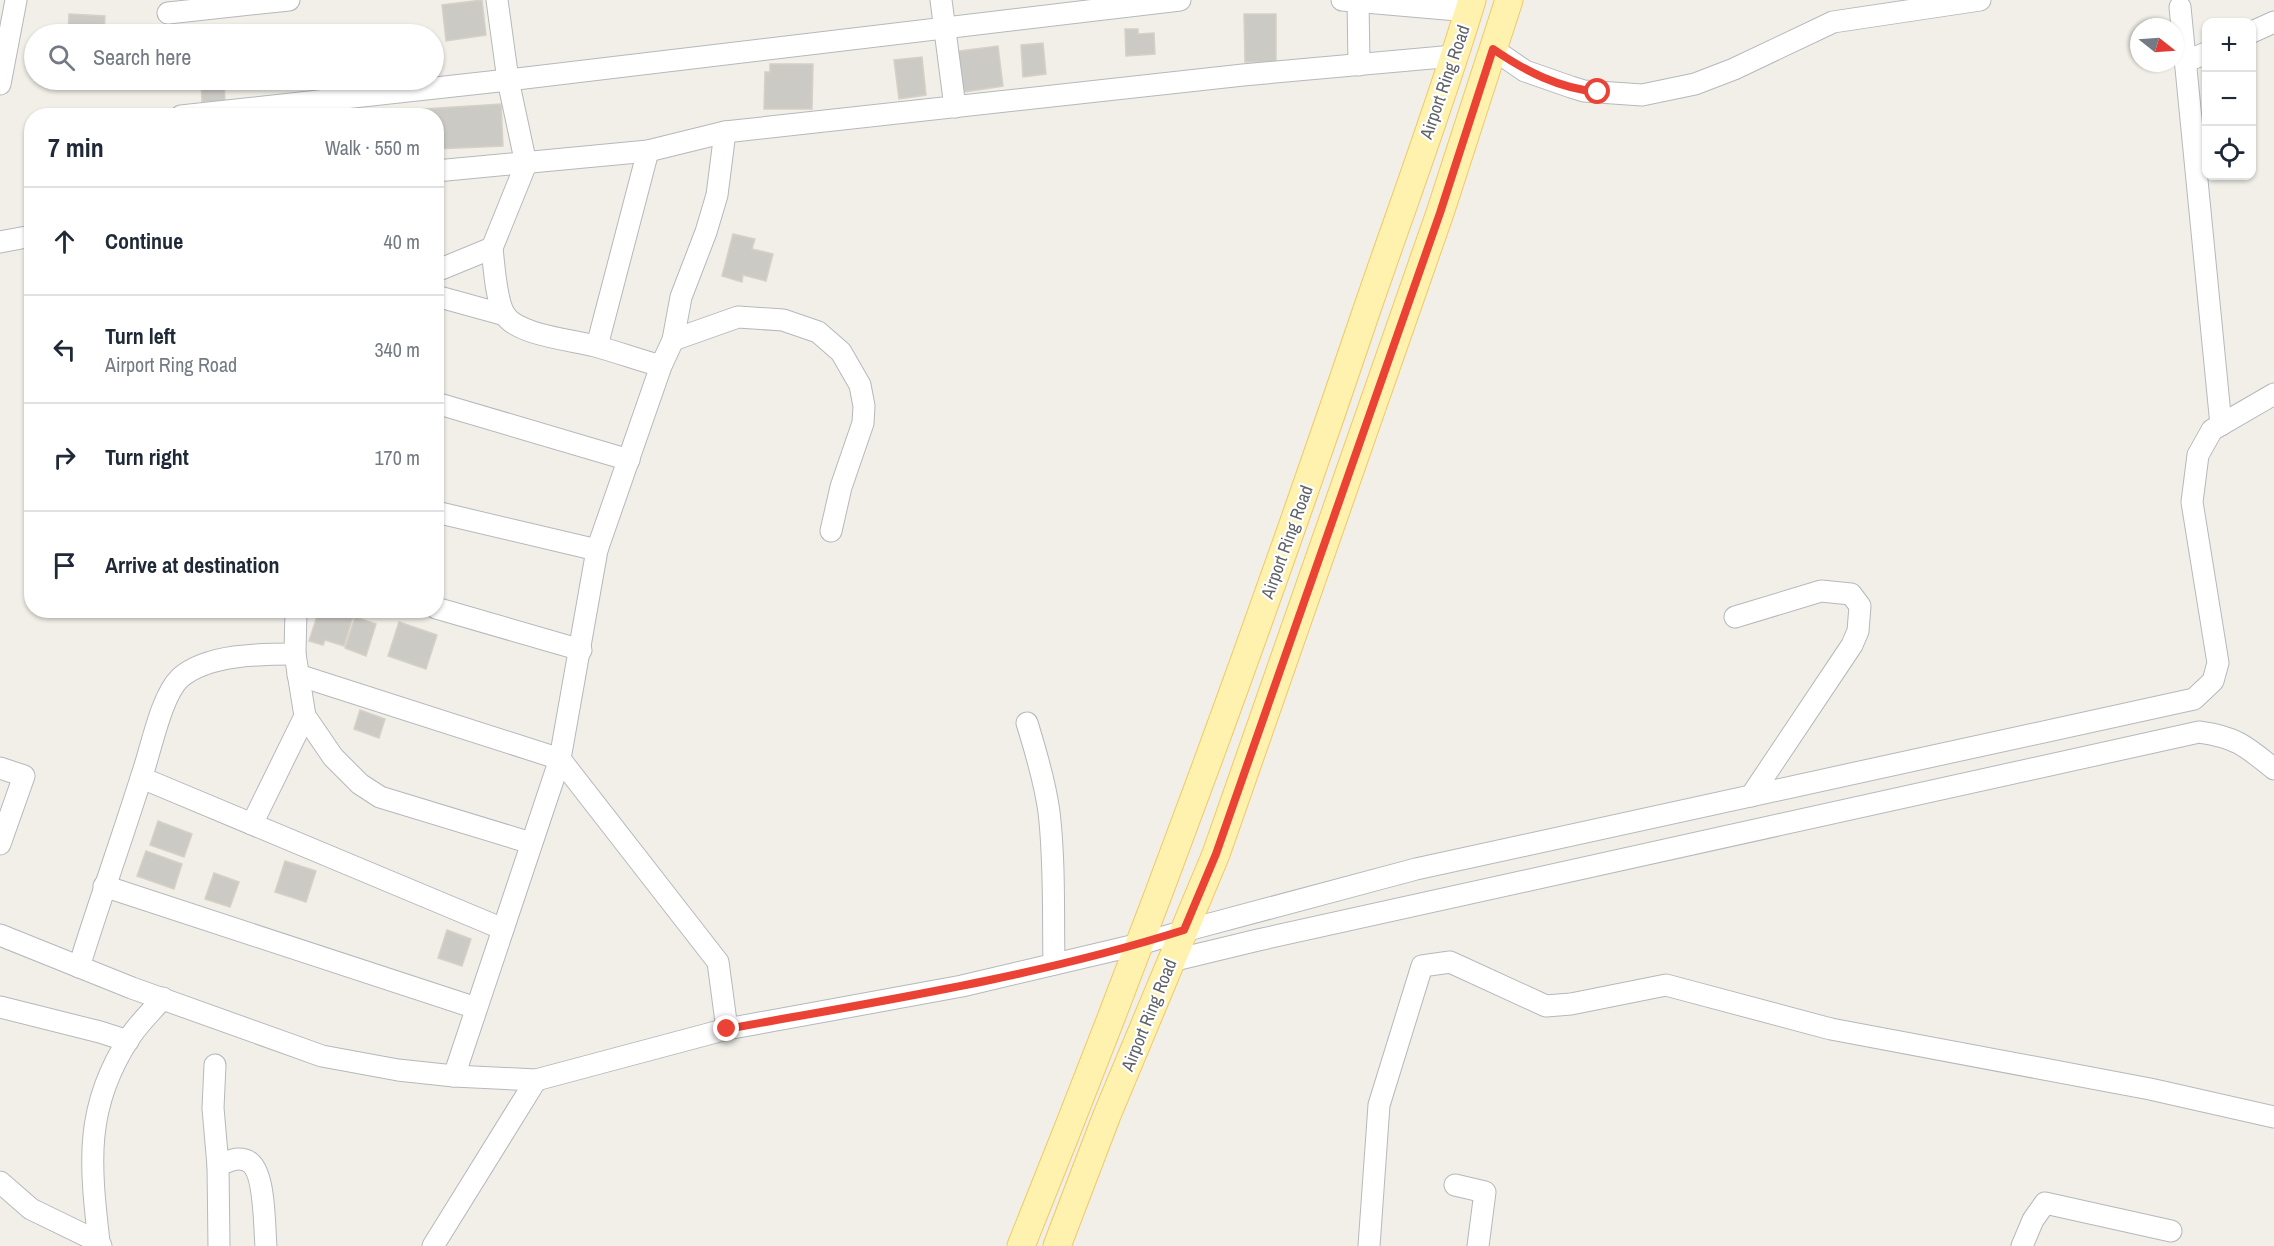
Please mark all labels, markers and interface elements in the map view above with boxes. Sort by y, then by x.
north arrow [2130,18,2184,72]
map controls [2202,18,2256,180]
button: + [2202,18,2256,72]
street label: Airport Ring Road [1413,22,1476,143]
search box [24,24,444,90]
icon: search [45,41,78,74]
text: Search here [93,42,191,72]
button: − [2202,72,2256,126]
route start [1584,78,1610,104]
button: locate [2202,126,2256,180]
text: 7 min [48,130,104,165]
text: Walk · 550 m [325,134,420,161]
icon: ahead [48,225,81,258]
text: Continue [105,226,183,256]
text: 40 m [384,228,420,255]
text: Turn left [105,321,176,351]
icon: left [48,333,81,366]
text: 340 m [374,336,420,363]
text: Airport Ring Road [105,351,237,378]
icon: right [48,441,81,474]
text: Turn right [105,442,189,472]
text: 170 m [374,444,420,471]
street label: Airport Ring Road [1254,482,1319,603]
icon: arrive [48,549,81,582]
text: Arrive at destination [105,550,279,580]
street label: Airport Ring Road [1114,955,1182,1076]
route end [713,1015,739,1041]

